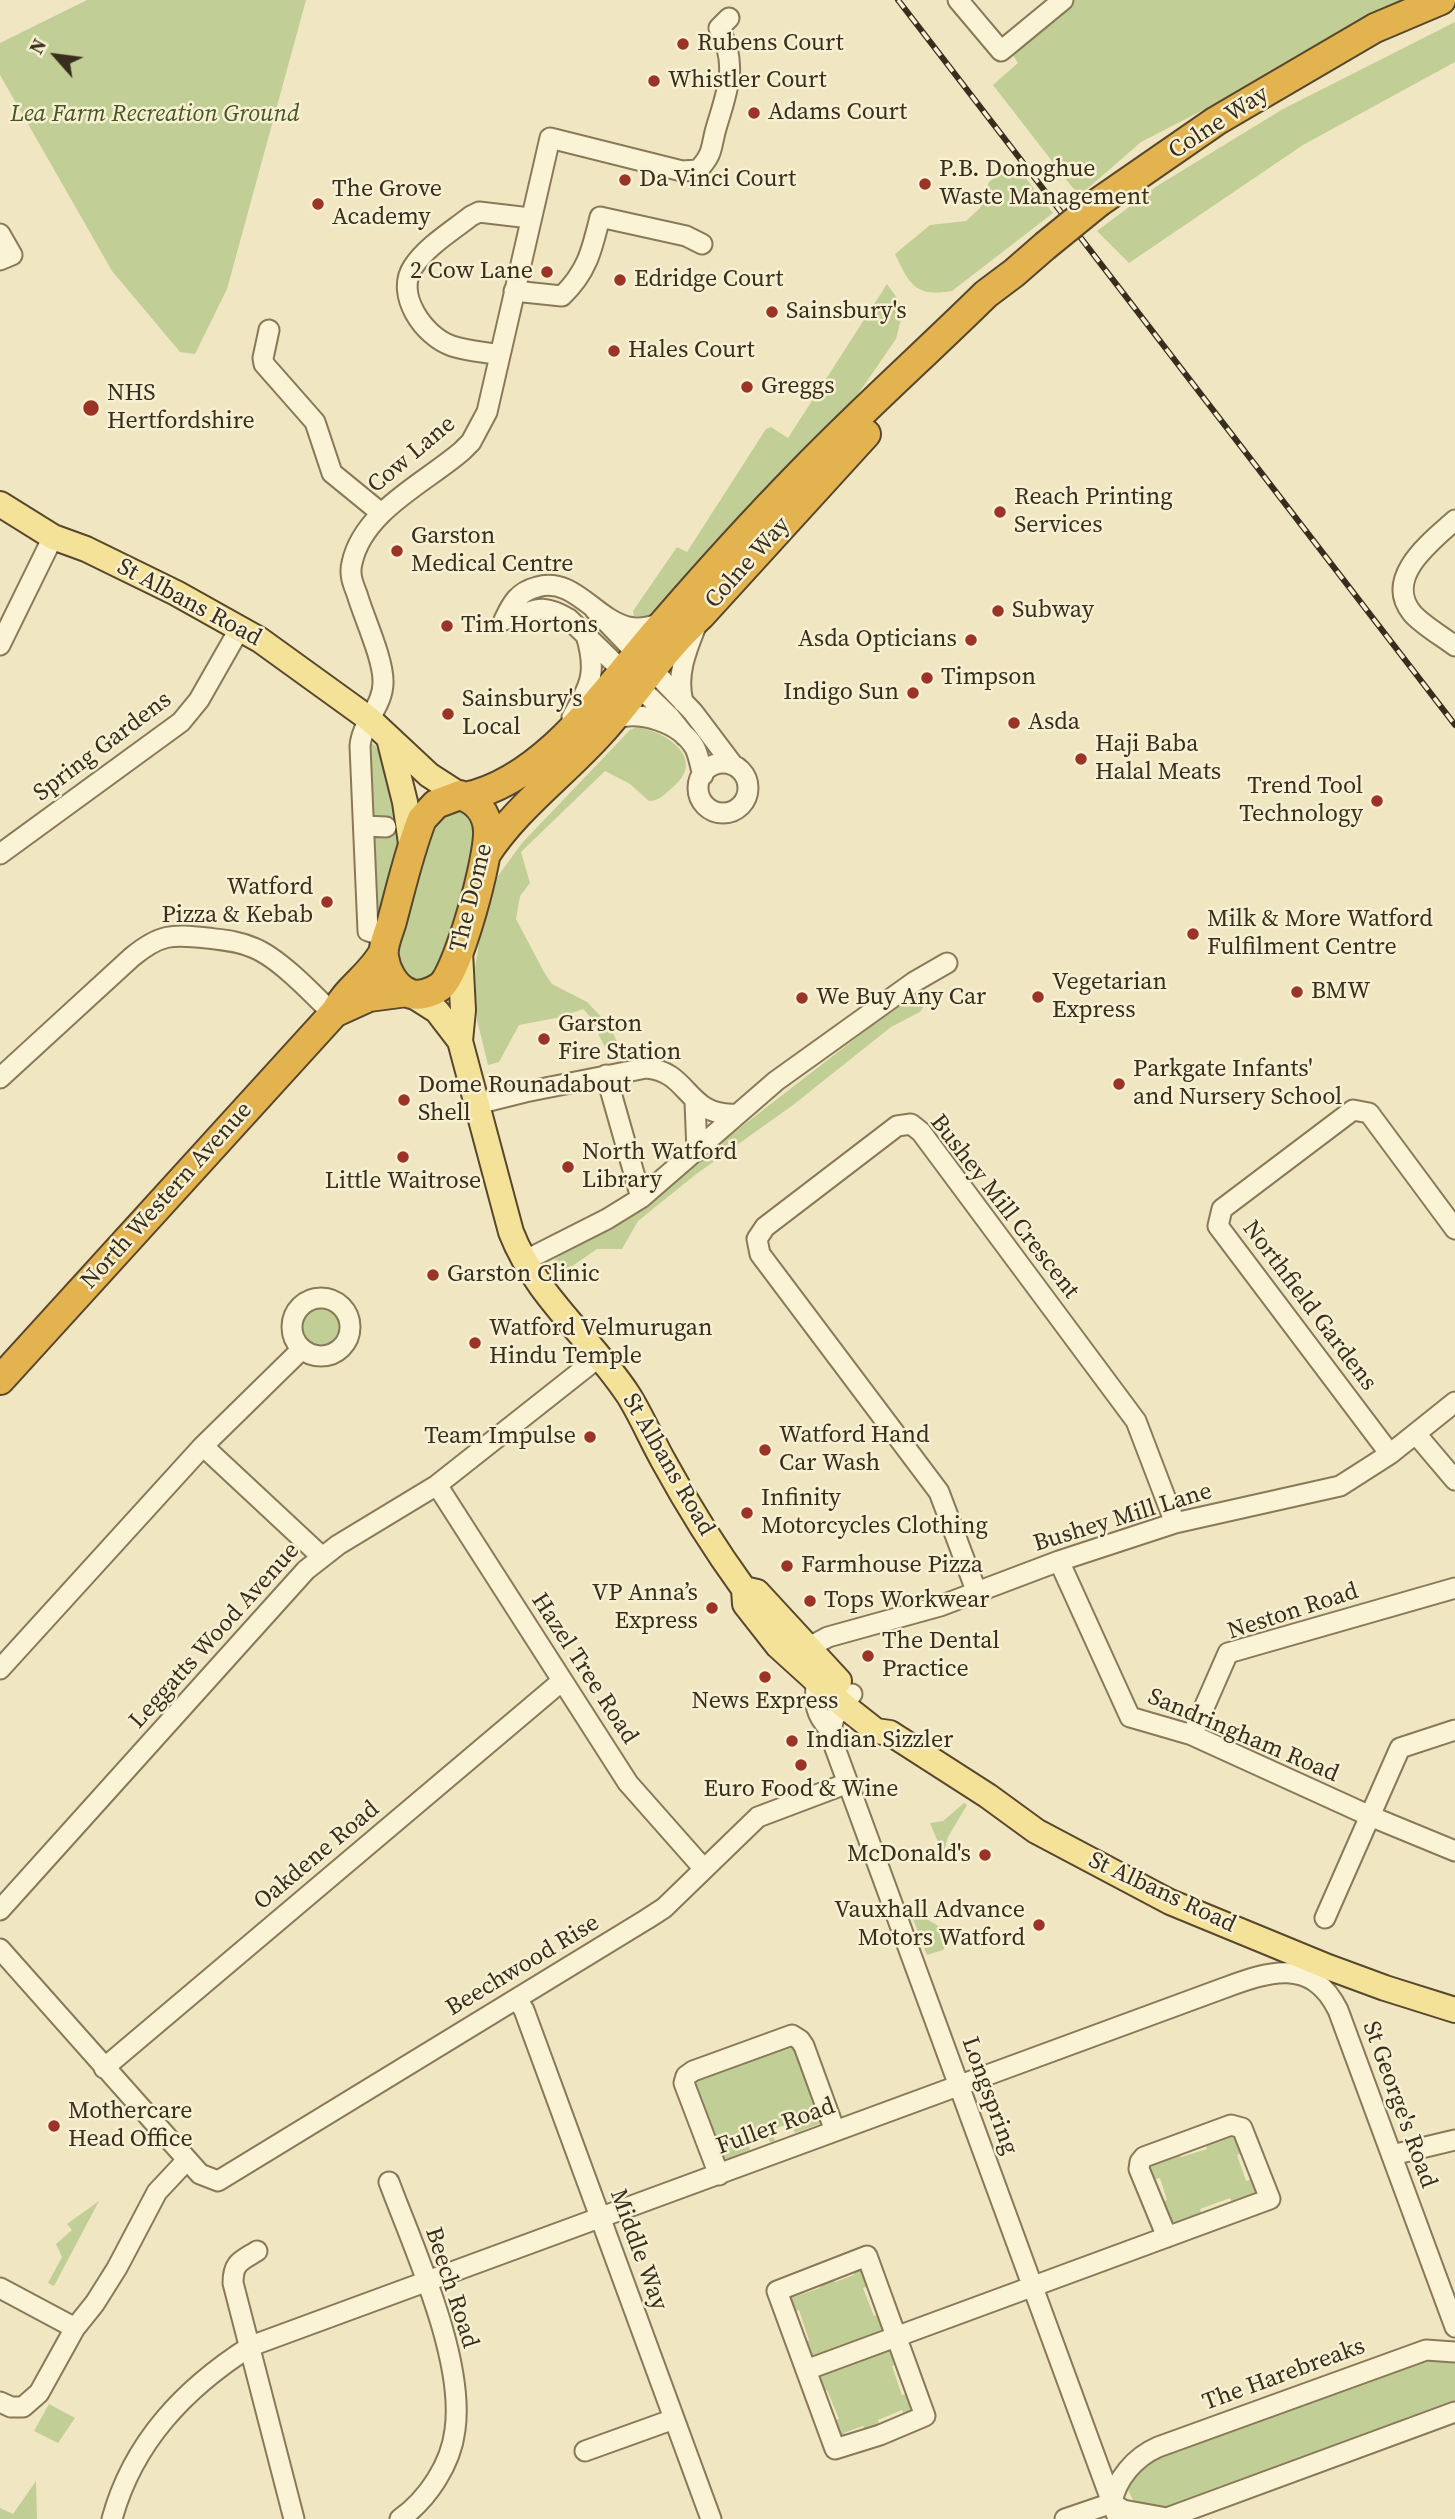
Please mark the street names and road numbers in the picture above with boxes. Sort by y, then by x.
street label: Colne Way [1164,80,1274,166]
street label: Cow Lane [362,410,462,500]
street label: Colne Way [699,511,797,615]
street label: St Albans Road [112,553,266,653]
street label: Spring Gardens [28,686,178,808]
street label: The Dome [445,841,499,955]
street label: North Western Avenue [75,1096,259,1296]
street label: Bushey Mill Crescent [923,1109,1085,1305]
street label: Northfield Gardens [1236,1215,1382,1397]
street label: St Albans Road [616,1389,720,1541]
street label: Bushey Mill Lane [1030,1477,1216,1559]
street label: Leggatts Wood Avenue [124,1537,306,1735]
street label: Neston Road [1224,1577,1362,1647]
street label: Hazel Tree Road [524,1588,644,1750]
street label: Sandringham Road [1143,1683,1343,1789]
street label: Oakdene Road [249,1795,385,1917]
street label: St Albans Road [1084,1846,1240,1940]
street label: Beechwood Rise [441,1909,605,2023]
street label: St George's Road [1356,2018,1442,2192]
street label: Longspring [954,2033,1024,2159]
street label: Fuller Road [713,2092,839,2162]
street label: Middle Way [603,2186,673,2314]
street label: Beech Road [418,2224,484,2352]
street label: The Harebreaks [1199,2332,1369,2418]

